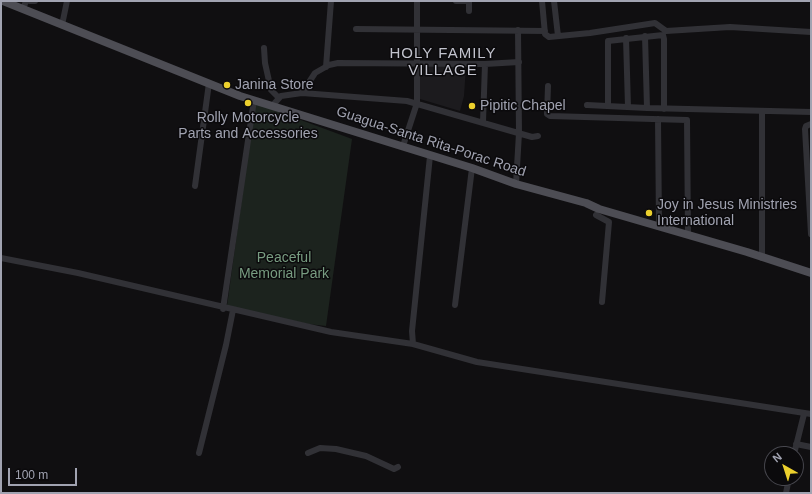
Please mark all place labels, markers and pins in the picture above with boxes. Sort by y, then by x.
place label: Janina Store [235,77,314,93]
marker: Janina Store [222,80,232,90]
marker: Rolly Motorcycle Parts and Accessories [243,98,253,108]
place label: Pipitic Chapel [480,98,566,114]
marker: Pipitic Chapel [467,101,477,111]
place label: Rolly Motorcycle Parts and Accessories [178,110,318,142]
place label: Joy in Jesus Ministries International [657,197,797,230]
marker: Joy in Jesus Ministries International [644,208,654,218]

